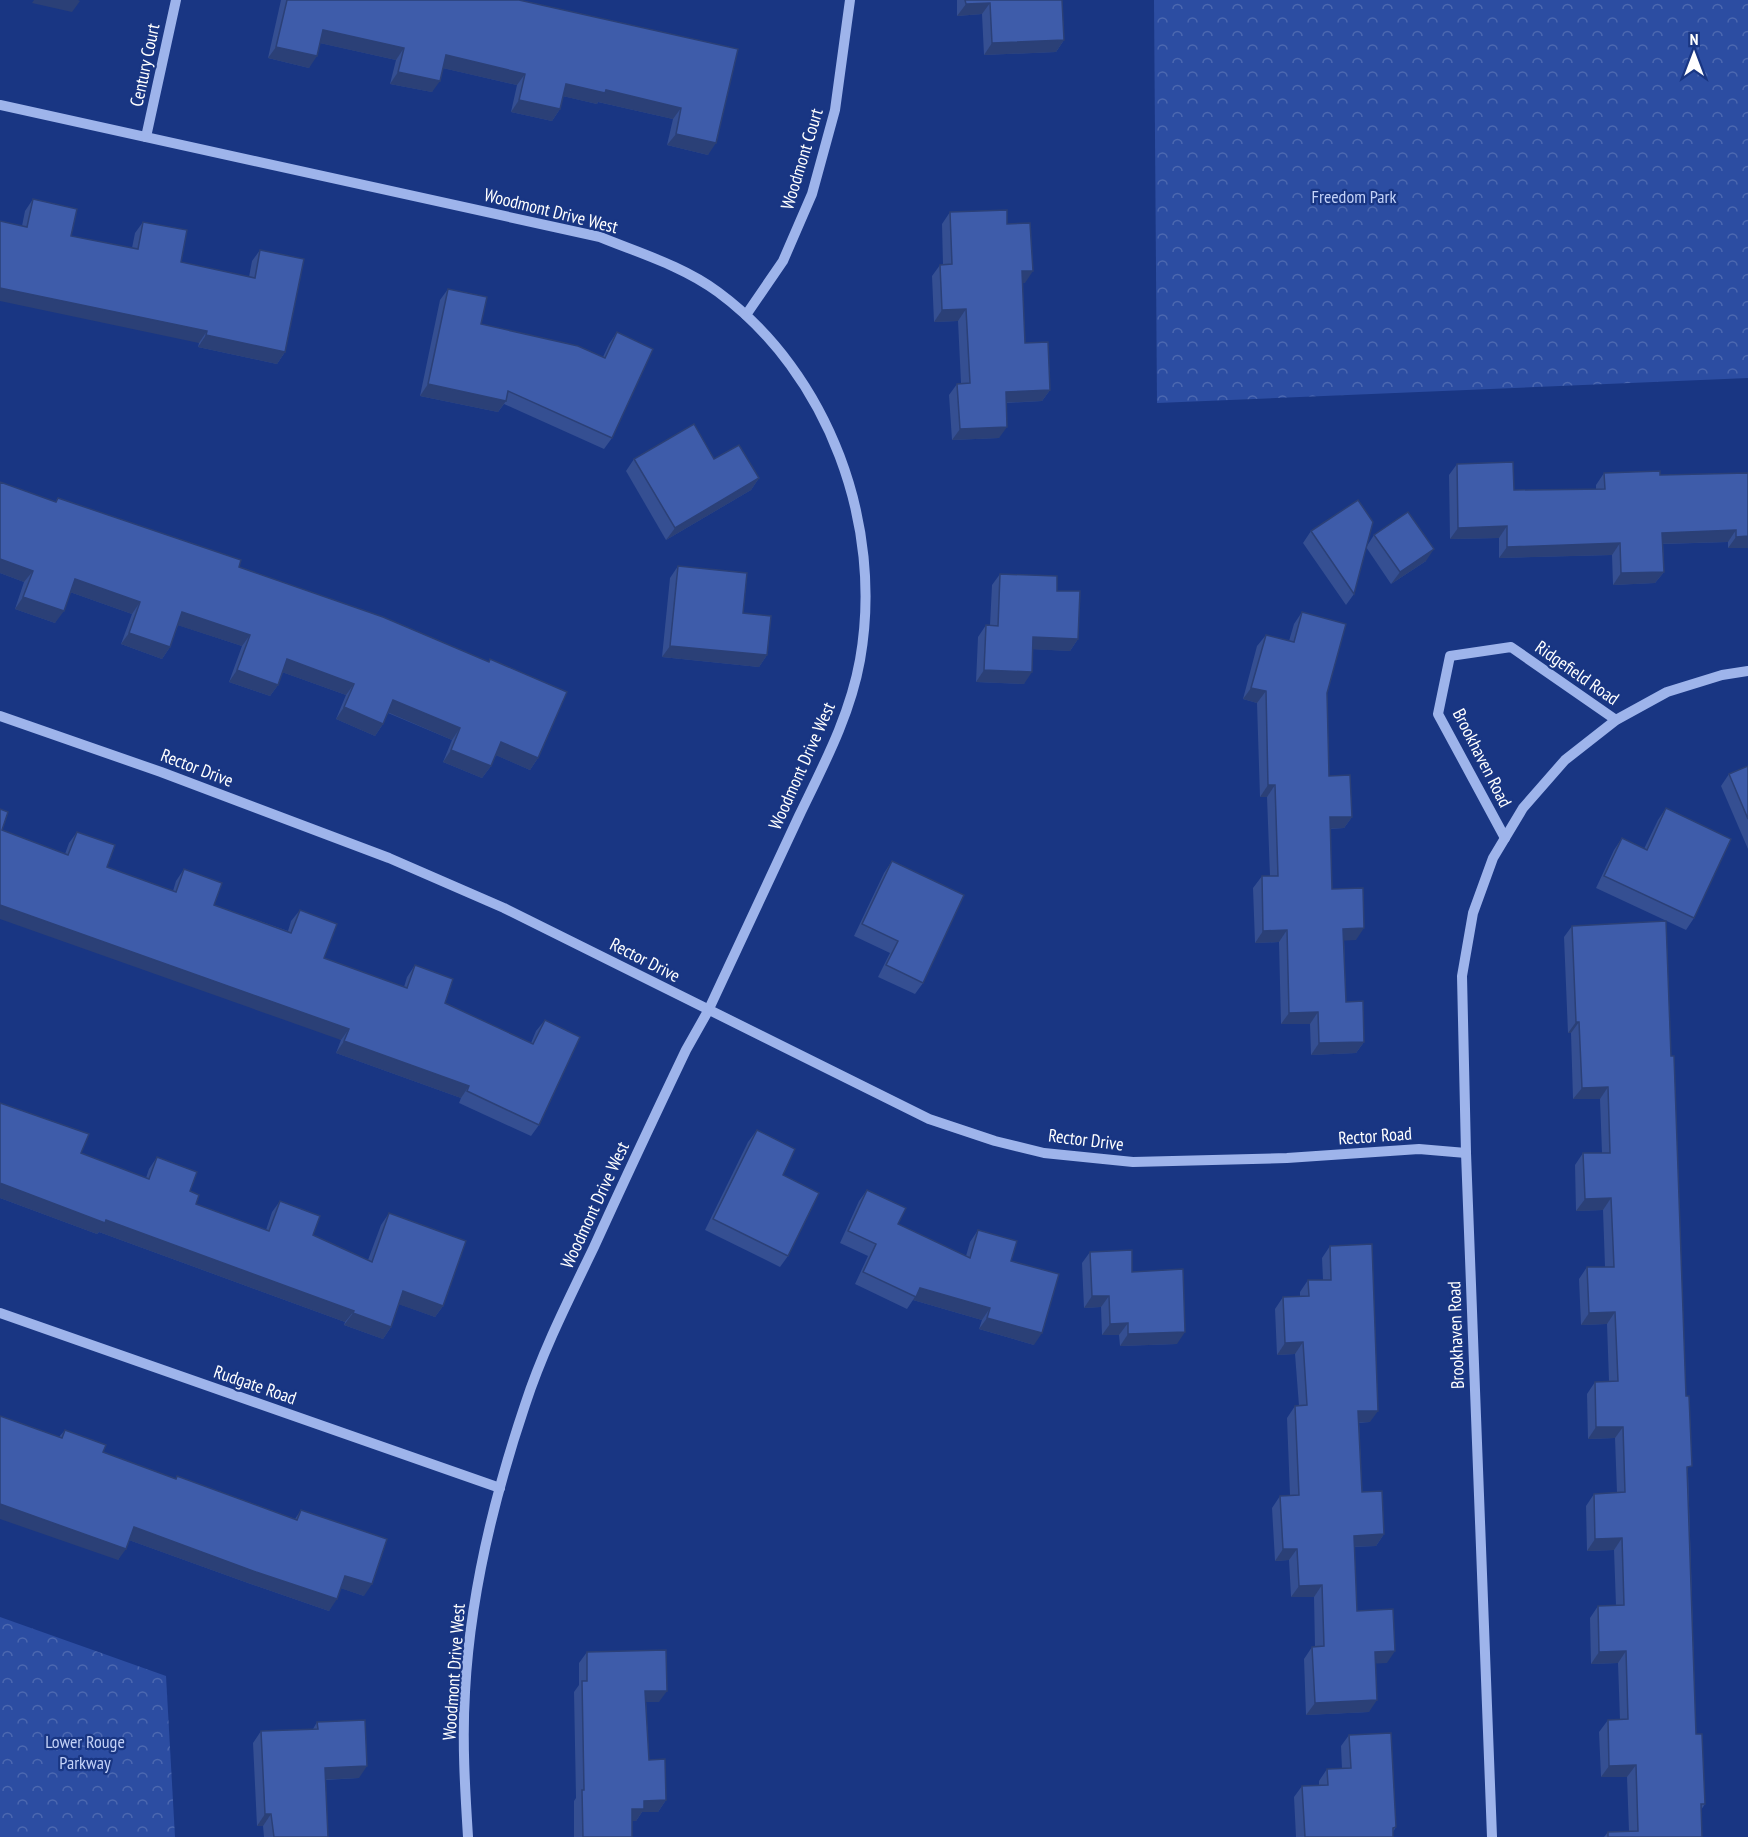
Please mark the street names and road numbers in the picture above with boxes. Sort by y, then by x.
street label: Century Court [124,21,165,109]
street label: Woodmont Court [775,105,828,212]
street label: Woodmont Drive West [482,183,620,238]
street label: Ridgefield Road [1531,635,1624,710]
street label: Woodmont Drive West [763,698,840,833]
street label: Brookhaven Road [1448,704,1517,811]
street label: Rector Drive [158,743,237,792]
street label: Rector Drive [606,932,684,987]
street label: Rector Road [1337,1121,1413,1150]
street label: Rector Drive [1047,1123,1125,1156]
street label: Woodmont Drive West [555,1138,634,1272]
street label: Brookhaven Road [1442,1281,1469,1389]
street label: Rudgate Road [211,1360,300,1409]
street label: Woodmont Drive West [437,1603,470,1741]

